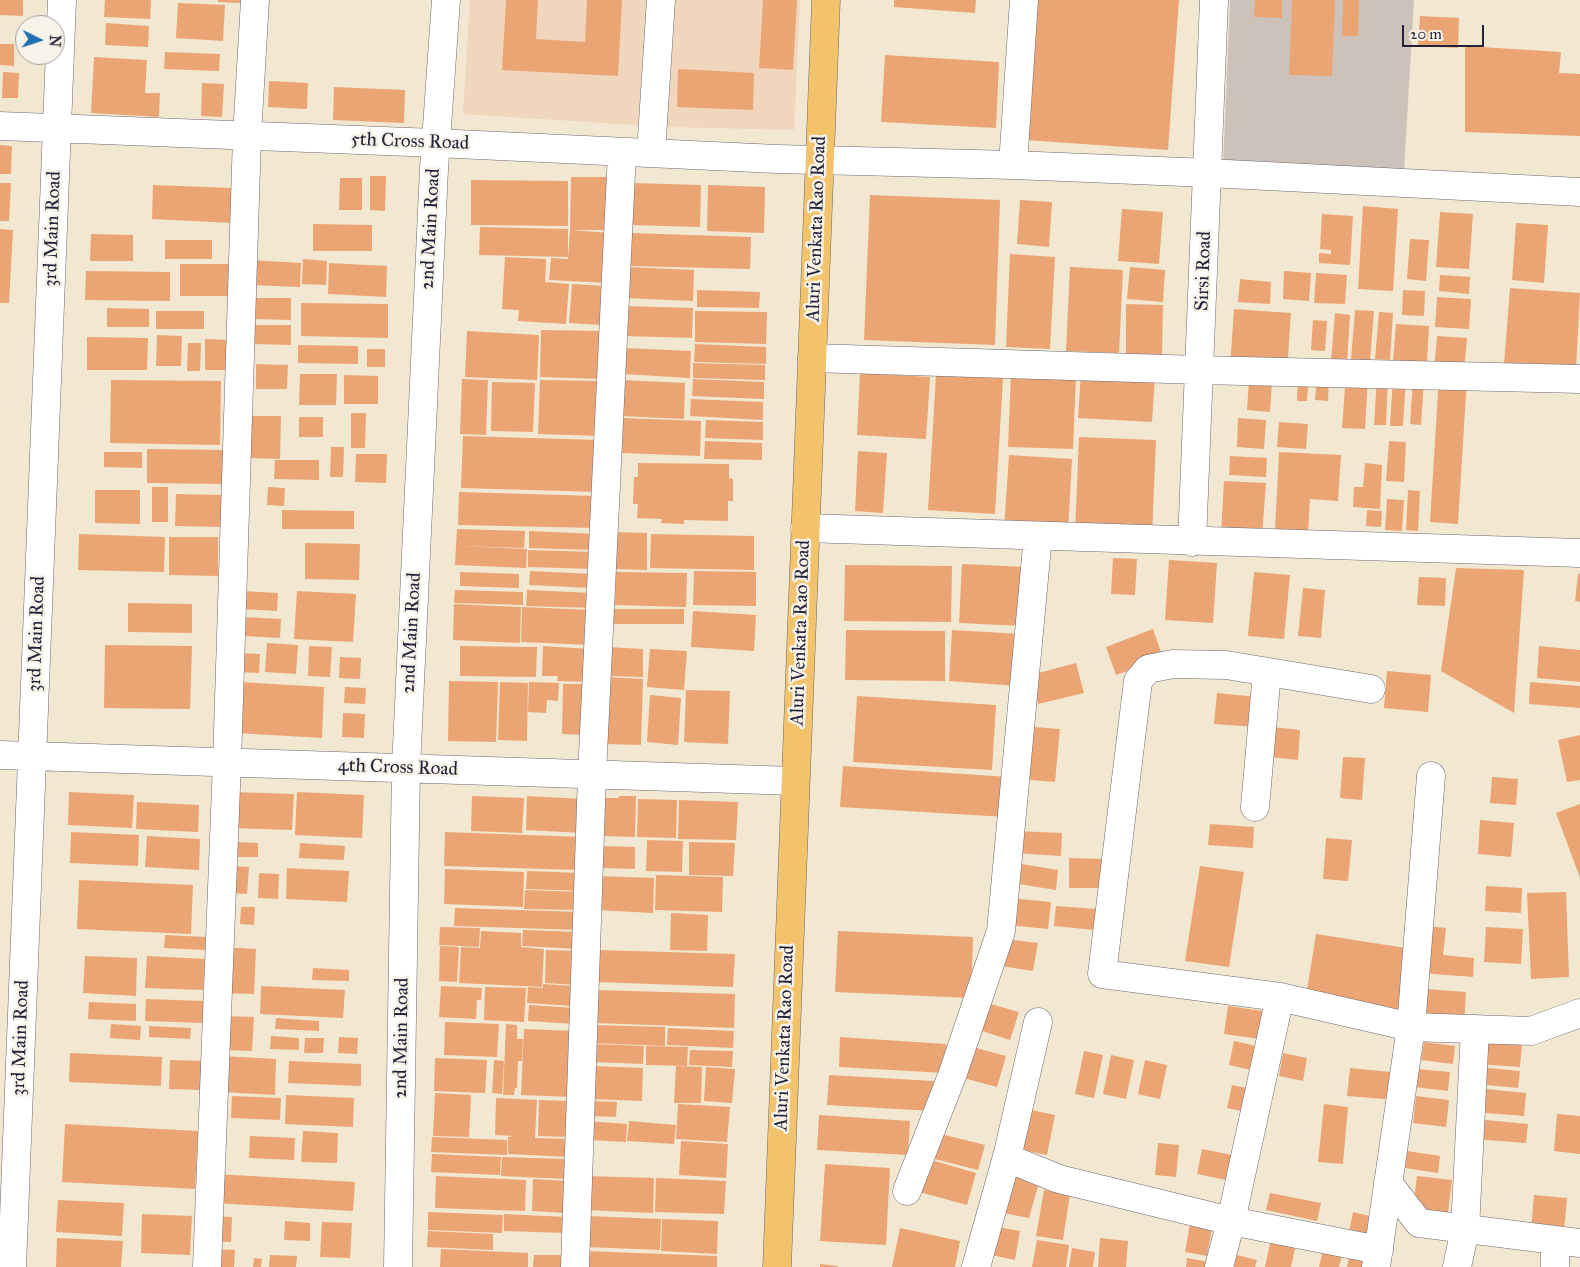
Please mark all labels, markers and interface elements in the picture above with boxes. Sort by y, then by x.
north arrow [15,15,65,65]
scale bar [1405,15,1488,47]
text: 20 m [1410,25,1442,43]
text: N [46,34,63,48]
street label: 5th Cross Road [350,129,470,155]
street label: Aluri Venkata Rao Road [802,136,832,322]
street label: 2nd Main Road [416,168,446,290]
street label: 3rd Main Road [40,171,66,287]
street label: Sirsi Road [1191,231,1217,311]
street label: Aluri Venkata Rao Road [786,540,816,726]
street label: 2nd Main Road [397,572,427,694]
street label: 3rd Main Road [24,576,50,692]
street label: 4th Cross Road [338,755,458,781]
street label: Aluri Venkata Rao Road [770,945,800,1131]
street label: 2nd Main Road [390,977,414,1099]
street label: 3rd Main Road [8,980,34,1096]

